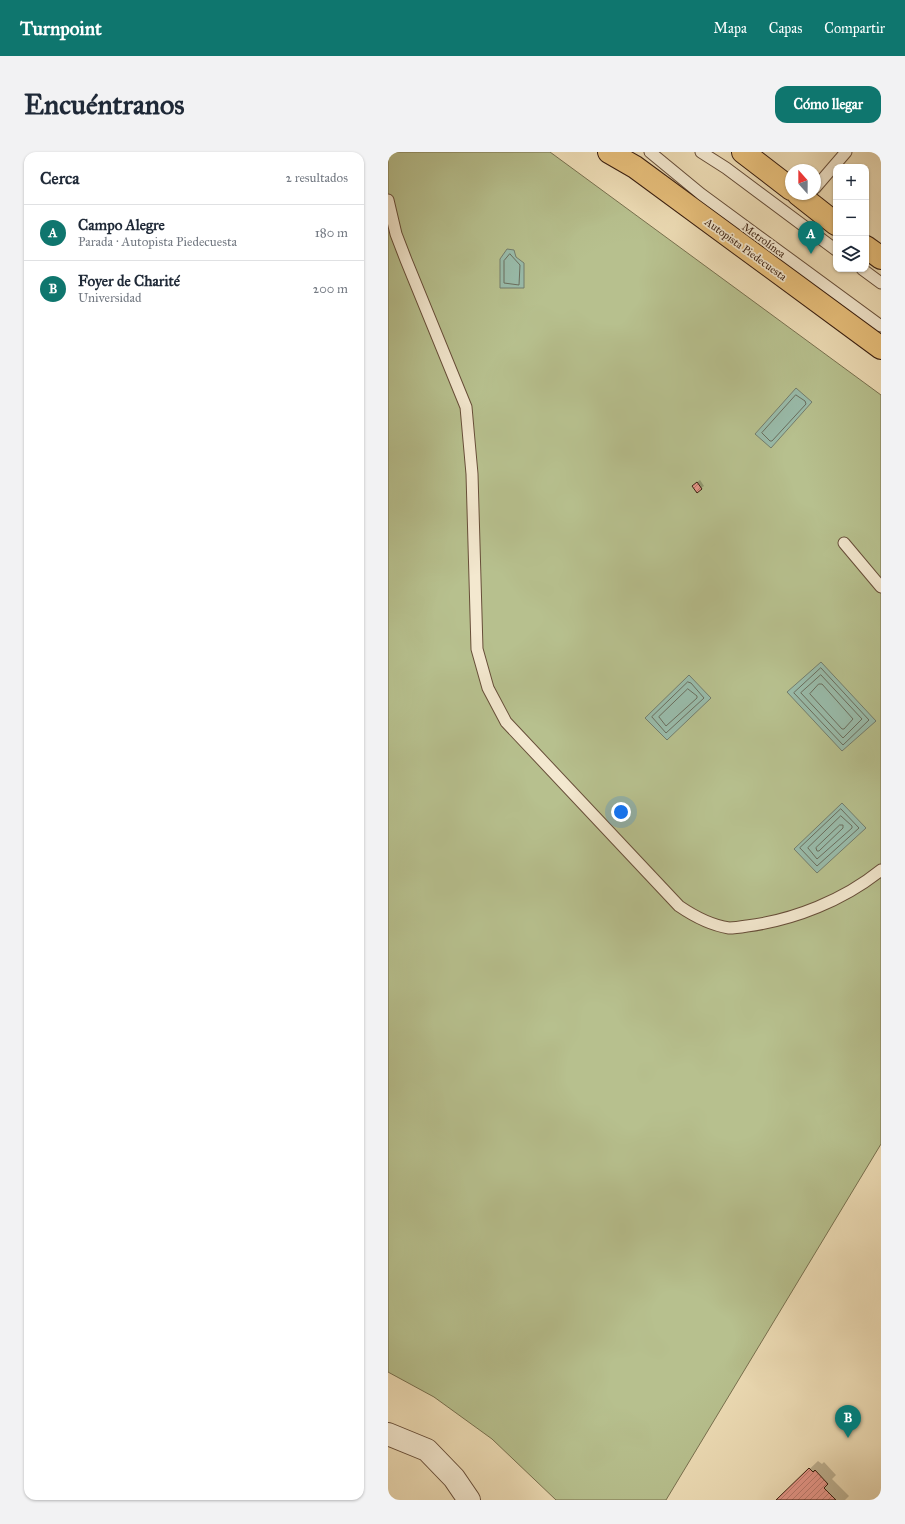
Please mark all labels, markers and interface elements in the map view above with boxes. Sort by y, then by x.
text: Turnpoint [20,17,102,40]
text: Mapa [714,20,747,37]
text: Capas [769,20,802,37]
text: Compartir [824,20,885,37]
button: Cómo llegar [775,86,881,123]
text: Encuéntranos [24,87,185,122]
north arrow [785,164,821,200]
map controls [833,164,869,272]
button: + [833,164,869,200]
text: Cerca [40,168,79,189]
text: 2 resultados [285,170,348,186]
button: − [833,200,869,236]
street label: Autopista Piedecuesta [702,215,789,284]
text: Campo Alegre [78,216,165,234]
street label: Metrolínea [739,220,788,261]
pin: A [798,221,824,254]
text: A [49,225,57,241]
text: 180 m [315,225,348,241]
text: Parada · Autopista Piedecuesta [78,234,237,250]
button: layers [833,236,869,272]
text: Foyer de Charité [78,272,180,290]
text: B [49,281,57,297]
text: 200 m [313,281,348,297]
text: Universidad [78,290,142,306]
your location [611,802,631,822]
pin: B [835,1405,861,1438]

